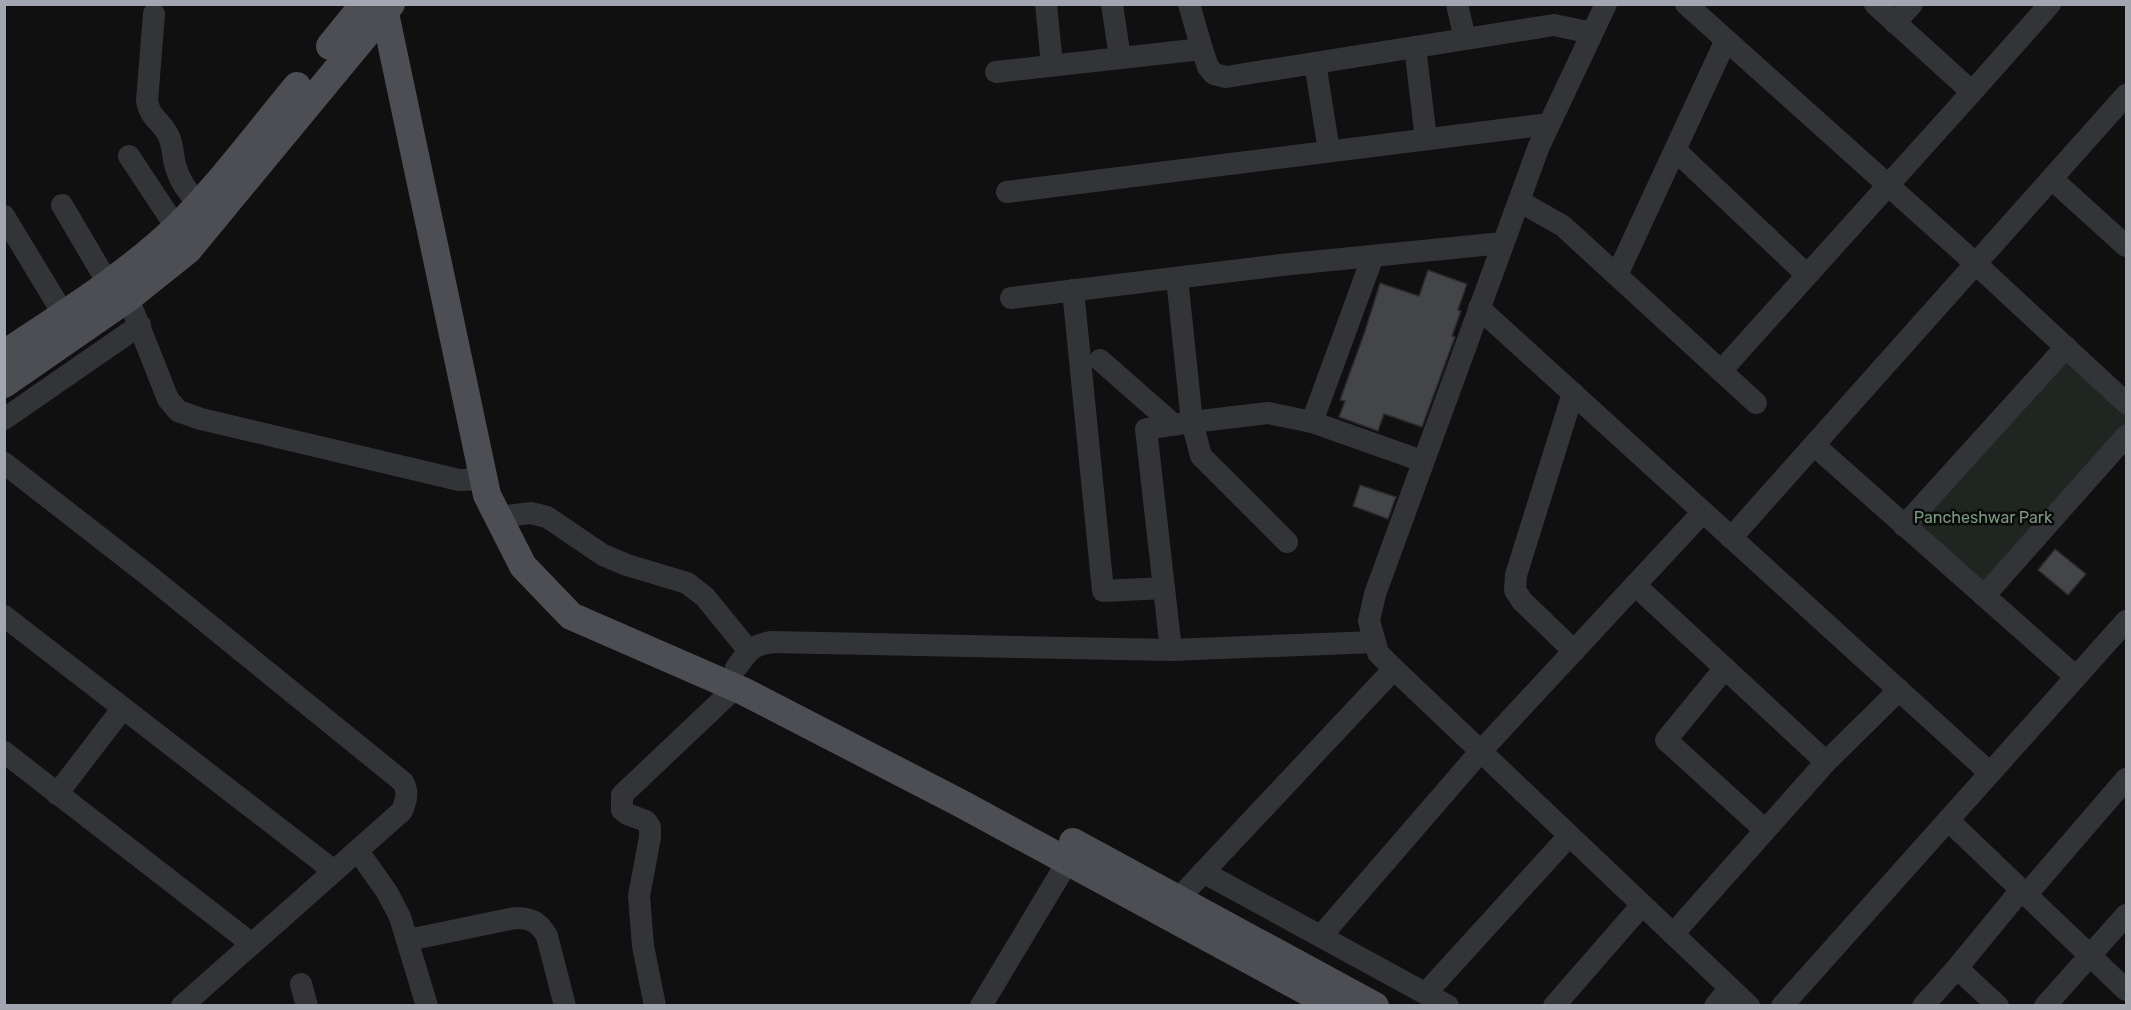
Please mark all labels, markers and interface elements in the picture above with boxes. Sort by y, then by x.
park label: Pancheshwar Park [1914,508,2053,527]

